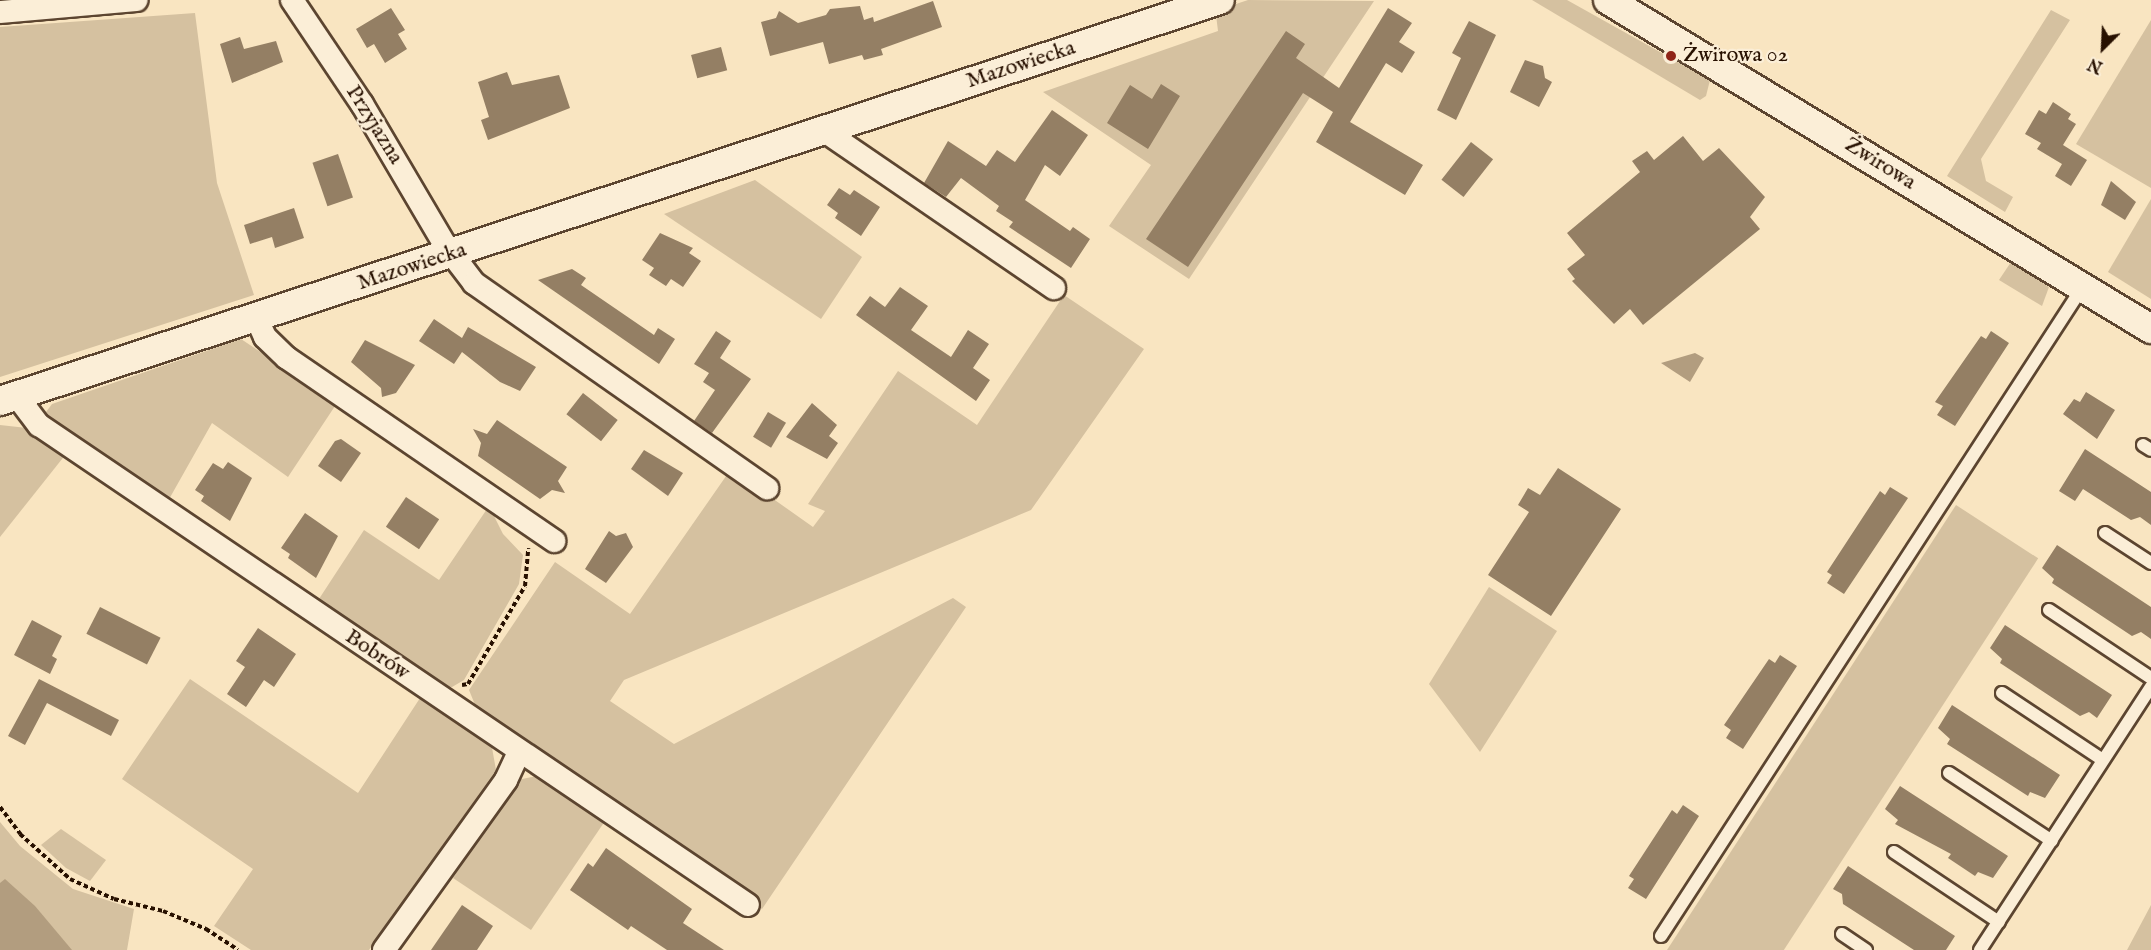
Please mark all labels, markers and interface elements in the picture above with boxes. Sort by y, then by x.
north arrow [2073,18,2133,78]
street label: Mazowiecka [963,35,1079,95]
place label: Żwirowa 02 [1683,43,1788,69]
marker: Żwirowa 02 [1664,49,1678,63]
text: N [2085,52,2106,76]
street label: Przyjazna [340,81,408,169]
street label: Żwirowa [1839,132,1921,196]
street label: Mazowiecka [354,237,470,297]
street label: Bobrów [340,624,414,686]

